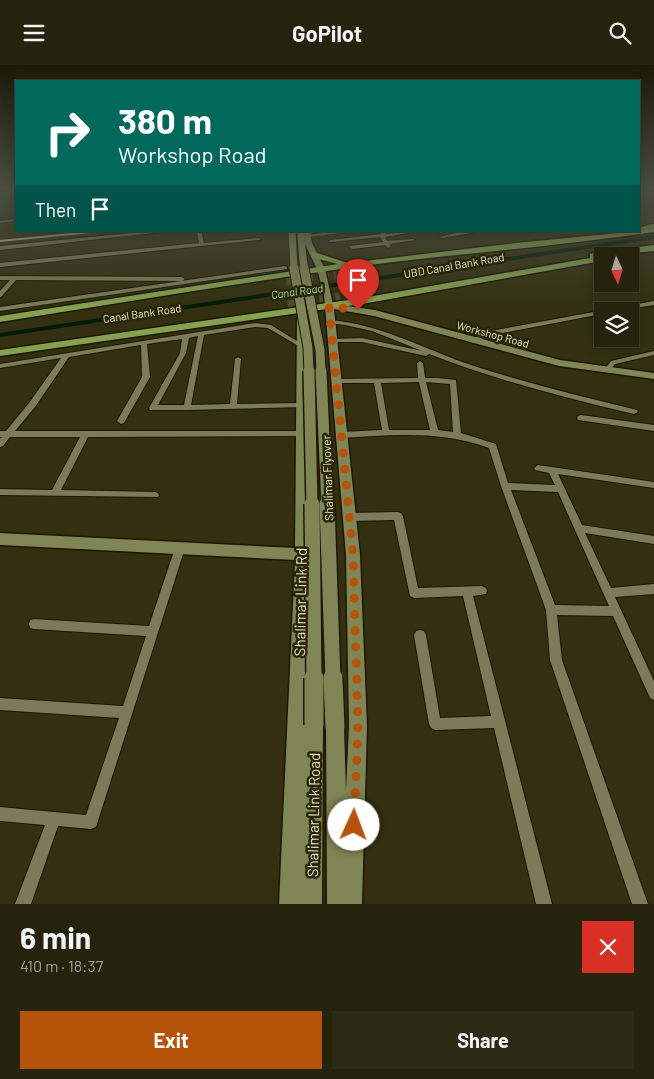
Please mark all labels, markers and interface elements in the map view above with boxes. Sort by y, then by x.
icon: menu [20,19,48,47]
icon: search [606,19,634,47]
text: GoPilot [292,20,362,46]
text: 380 m [118,99,212,141]
icon: right [35,100,100,165]
text: Workshop Road [118,141,267,167]
icon: arrive [86,195,114,223]
text: Then [35,198,76,221]
north arrow [594,247,639,293]
map controls [594,247,639,347]
street label: UBD Canal Bank Road [403,250,505,280]
pin [337,259,379,310]
icon: arrive [344,266,372,294]
water label: Canal Road [270,281,324,301]
street label: Canal Bank Road [102,301,182,325]
button: layers [594,302,639,347]
street label: Workshop Road [455,318,531,350]
street label: Shalimar Flyover [318,434,335,521]
street label: Shalimar Link Rd [290,548,310,656]
street label: Shalimar Link Road [303,753,323,877]
position arrow [327,798,379,850]
text: 6 min [20,919,91,955]
button: close [582,921,634,973]
text: 410 m · 18:37 [20,956,103,975]
button: Exit [20,1011,322,1069]
button: Share [332,1011,634,1069]

